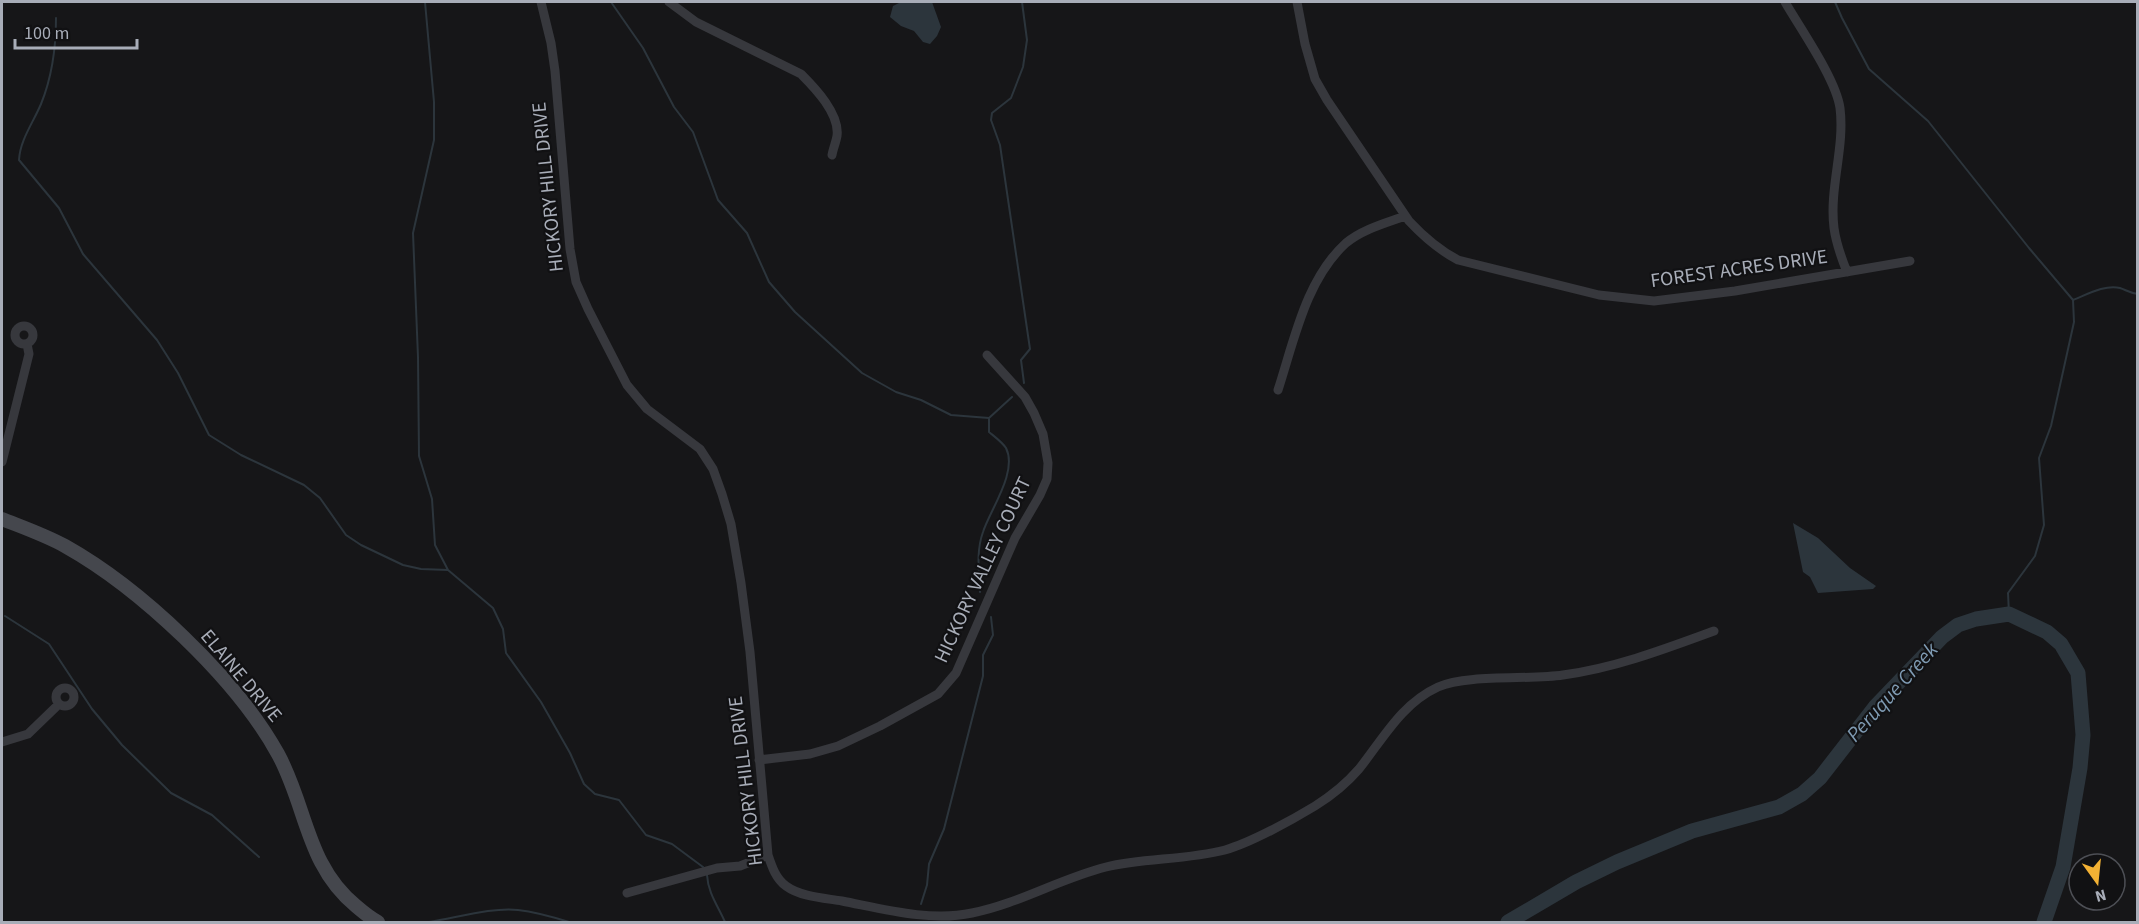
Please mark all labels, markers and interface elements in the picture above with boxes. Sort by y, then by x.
scale bar [15,12,136,50]
text: 100 m [24,21,69,46]
street label: HICKORY HILL DRIVE [525,101,571,273]
street label: FOREST ACRES DRIVE [1649,243,1829,295]
street label: HICKORY VALLEY COURT [928,472,1039,668]
street label: ELAINE DRIVE [194,623,288,729]
water label: Peruque Creek [1839,635,1945,748]
street label: HICKORY HILL DRIVE [722,695,770,867]
north arrow [2067,852,2127,912]
text: N [2093,884,2109,908]

